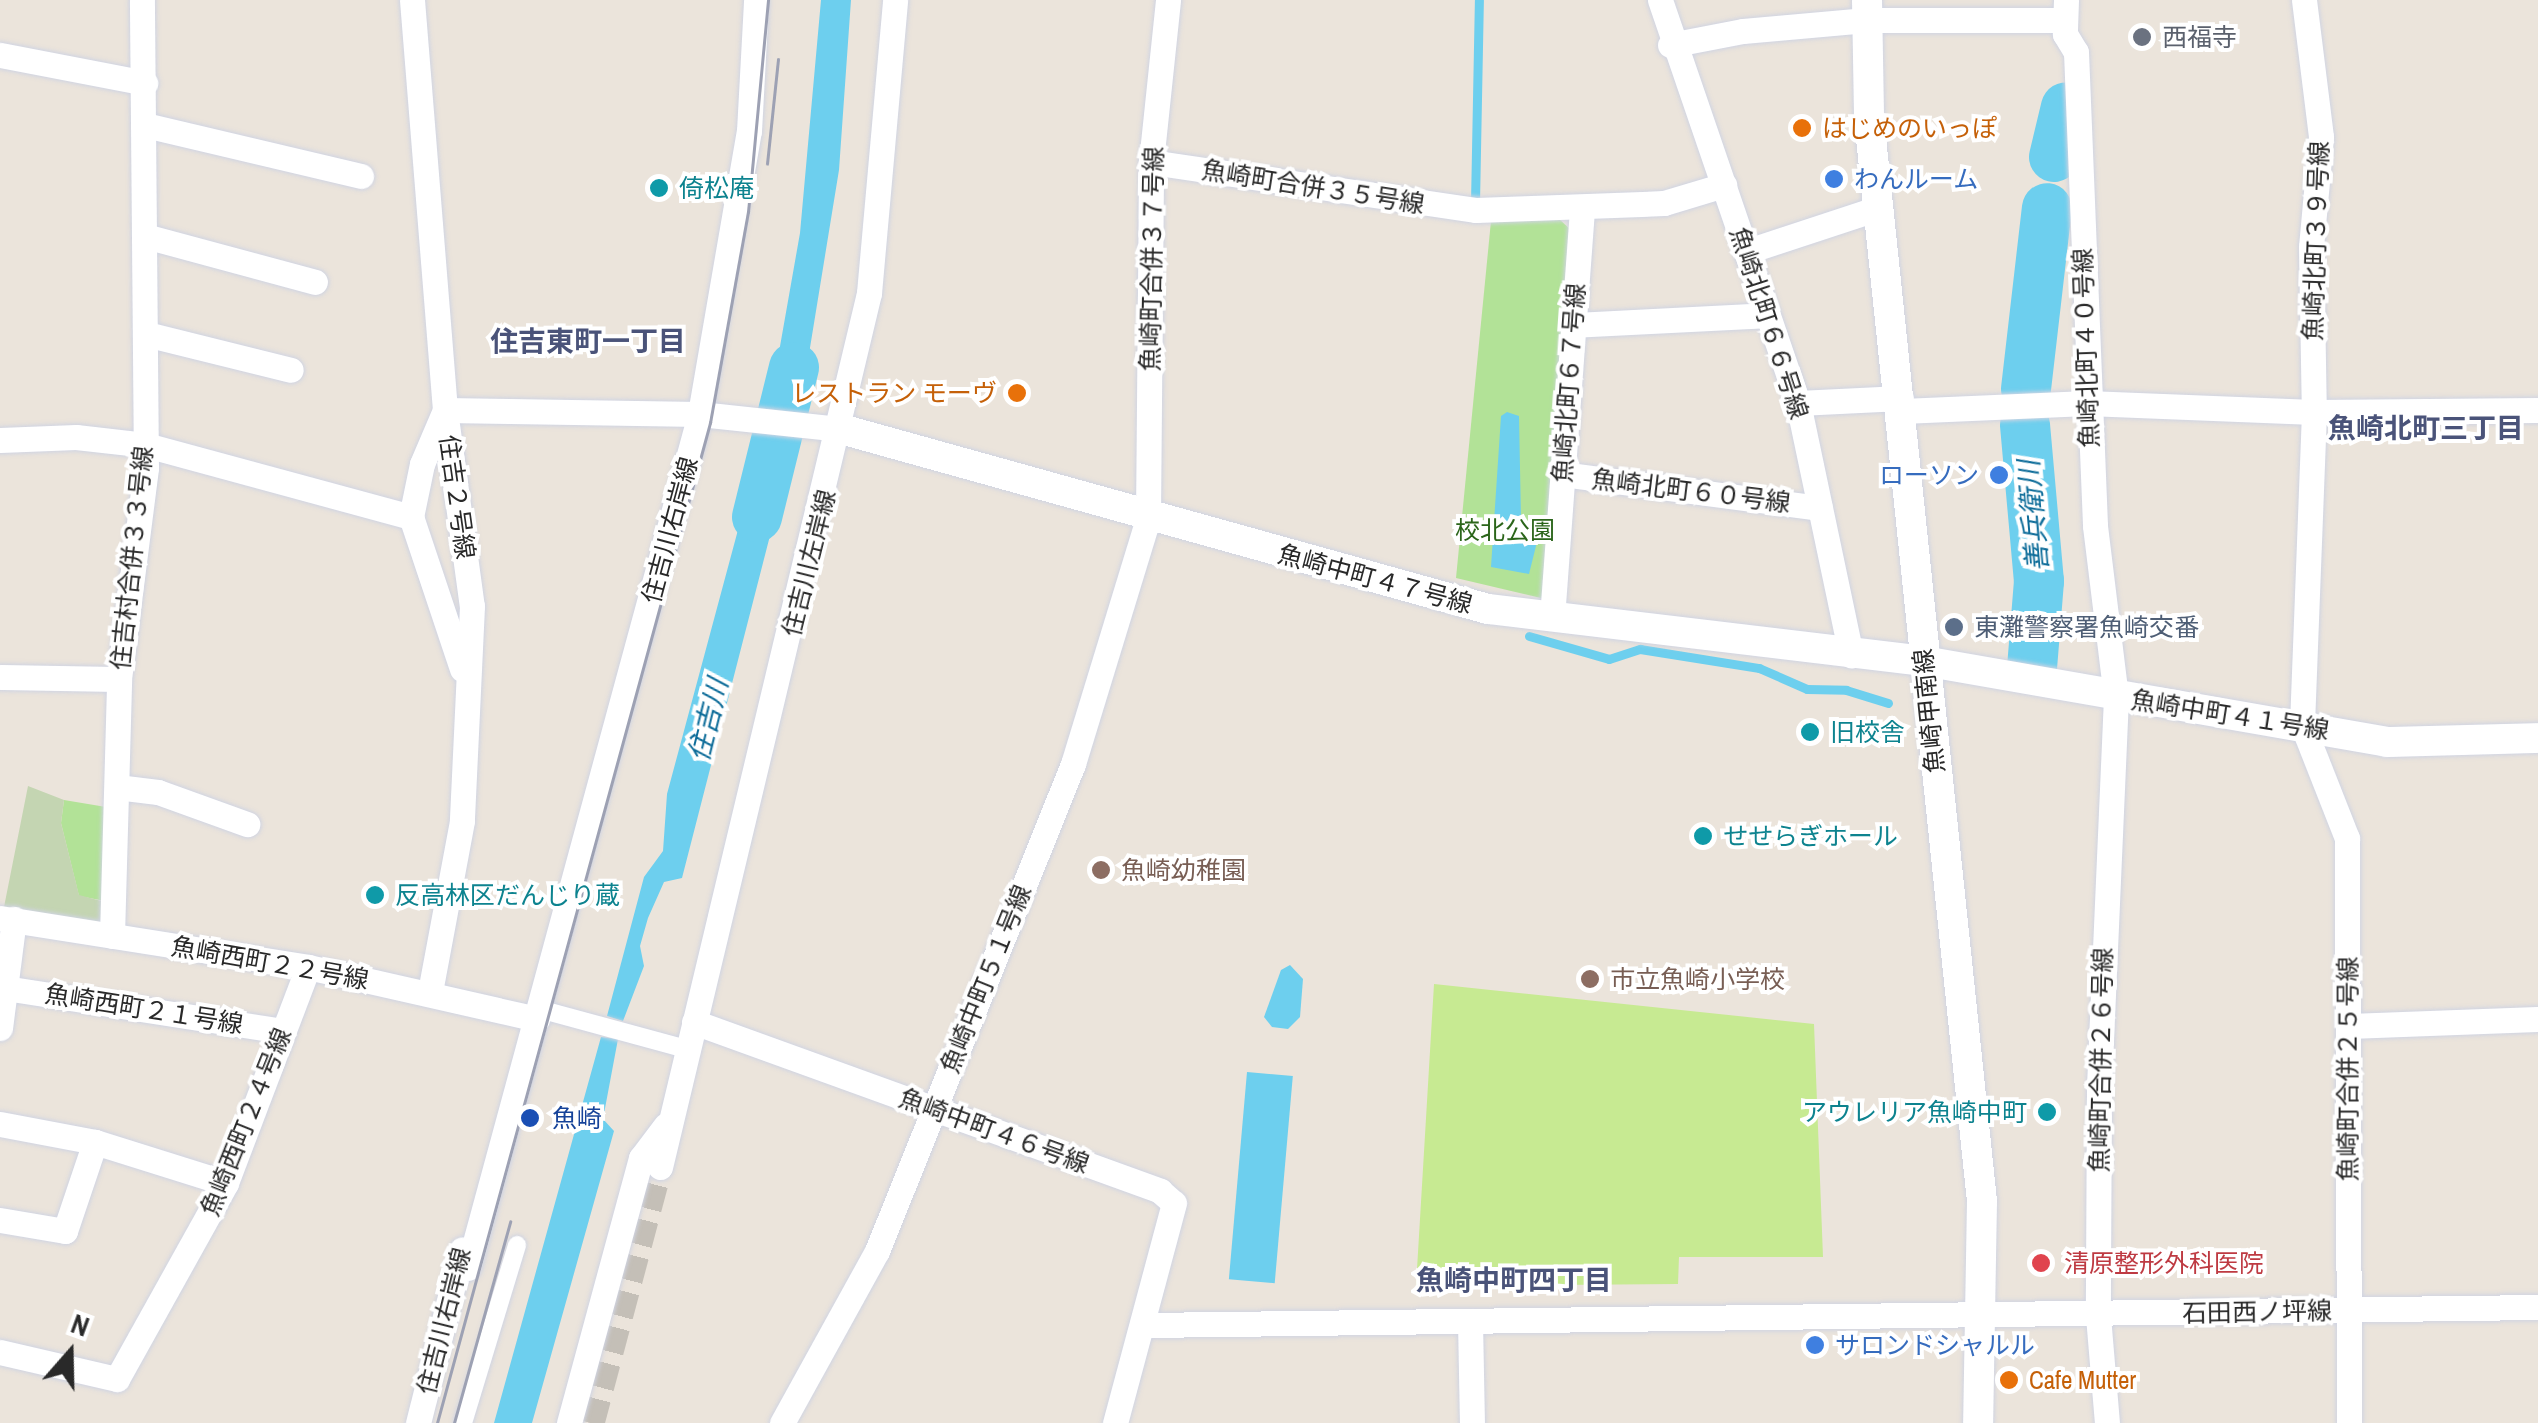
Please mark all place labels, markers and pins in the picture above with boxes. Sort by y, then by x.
place label: 西福寺 [2162,22,2237,52]
marker: 西福寺 [2131,26,2153,48]
place label: はじめのいっぽ [1822,113,1997,143]
marker: はじめのいっぽ [1791,117,1813,139]
place label: わんルーム [1854,164,1979,194]
marker: わんルーム [1823,168,1845,190]
place label: 倚松庵 [679,173,754,203]
marker: 倚松庵 [648,177,670,199]
place label: レストラン モーヴ [791,378,997,408]
marker: レストラン モーヴ [1006,382,1028,404]
place label: ローソン [1879,460,1979,490]
marker: ローソン [1988,464,2010,486]
place label: 東灘警察署魚崎交番 [1974,612,2199,642]
marker: 東灘警察署魚崎交番 [1943,616,1965,638]
place label: 旧校舎 [1830,717,1905,747]
marker: 旧校舎 [1799,721,1821,743]
place label: せせらぎホール [1723,821,1898,851]
marker: せせらぎホール [1692,825,1714,847]
place label: 魚崎幼稚園 [1121,855,1246,885]
marker: 魚崎幼稚園 [1090,859,1112,881]
place label: 反高林区だんじり蔵 [395,880,620,910]
marker: 反高林区だんじり蔵 [364,884,386,906]
place label: 市立魚崎小学校 [1610,964,1785,994]
marker: 市立魚崎小学校 [1579,968,1601,990]
place label: アウレリア魚崎中町 [1802,1097,2027,1127]
marker: アウレリア魚崎中町 [2036,1101,2058,1123]
place label: 魚崎 [552,1103,602,1133]
marker: 魚崎 [517,1105,543,1131]
place label: 清原整形外科医院 [2064,1248,2264,1278]
marker: 清原整形外科医院 [2028,1250,2054,1276]
place label: サロンドシャルル [1835,1330,2035,1360]
marker: サロンドシャルル [1804,1334,1826,1356]
place label: Cafe Mutter [2029,1365,2136,1395]
marker: Cafe Mutter [1998,1369,2020,1391]

